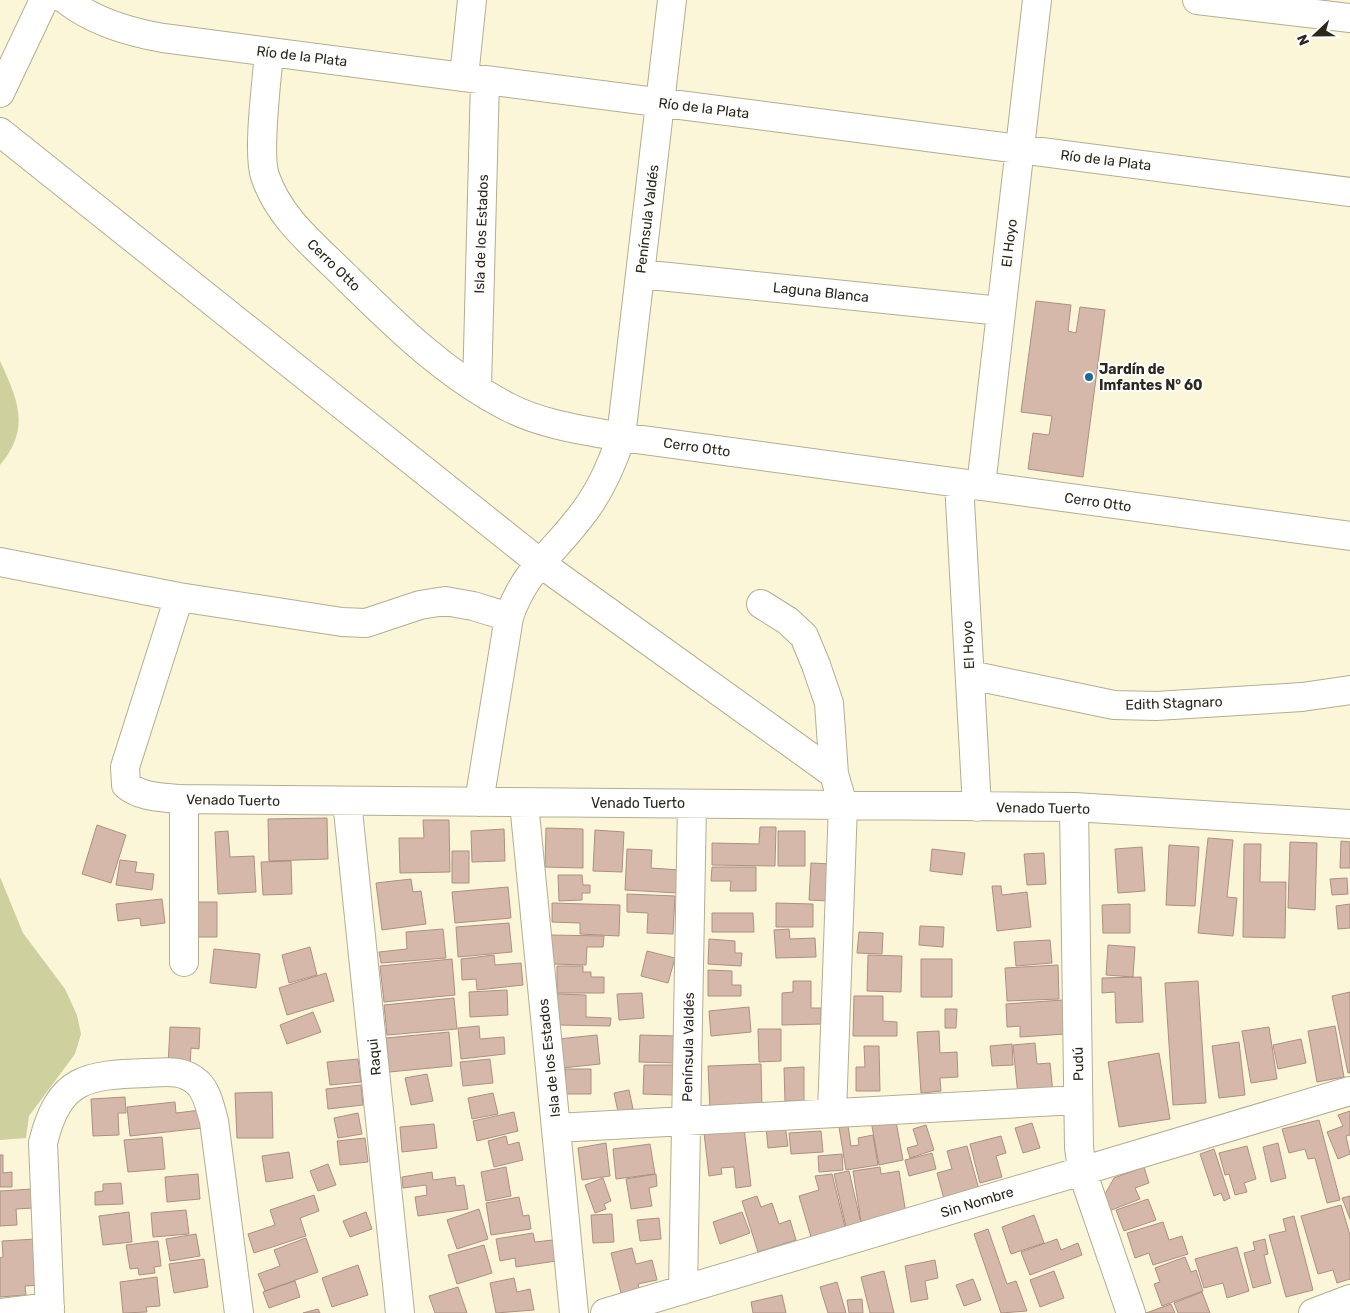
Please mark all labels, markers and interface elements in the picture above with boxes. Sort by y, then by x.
north arrow [1290,10,1340,60]
text: N [1294,32,1313,48]
street label: Río de la Plata [256,42,348,71]
street label: Río de la Plata [658,94,750,123]
street label: Río de la Plata [1060,146,1152,175]
street label: Península Valdés [632,164,663,275]
street label: Isla de los Estados [471,174,492,294]
street label: El Hoyo [998,218,1021,268]
street label: Cerro Otto [303,236,364,295]
street label: Laguna Blanca [772,279,870,306]
place label: Jardín de Imfantes N° 60 [1099,361,1203,394]
marker: Jardín de Imfantes N° 60 [1083,371,1095,383]
street label: Cerro Otto [662,434,732,461]
street label: Cerro Otto [1063,489,1133,516]
street label: El Hoyo [959,620,978,670]
street label: Edith Stagnaro [1125,693,1223,714]
street label: Venado Tuerto [186,791,280,810]
street label: Venado Tuerto [591,795,685,812]
street label: Venado Tuerto [996,799,1090,818]
street label: Península Valdés [679,992,698,1102]
street label: Isla de los Estados [535,998,564,1118]
street label: Raqui [364,1038,385,1076]
street label: Pudú [1070,1047,1087,1081]
street label: Sin Nombre [939,1183,1016,1222]

